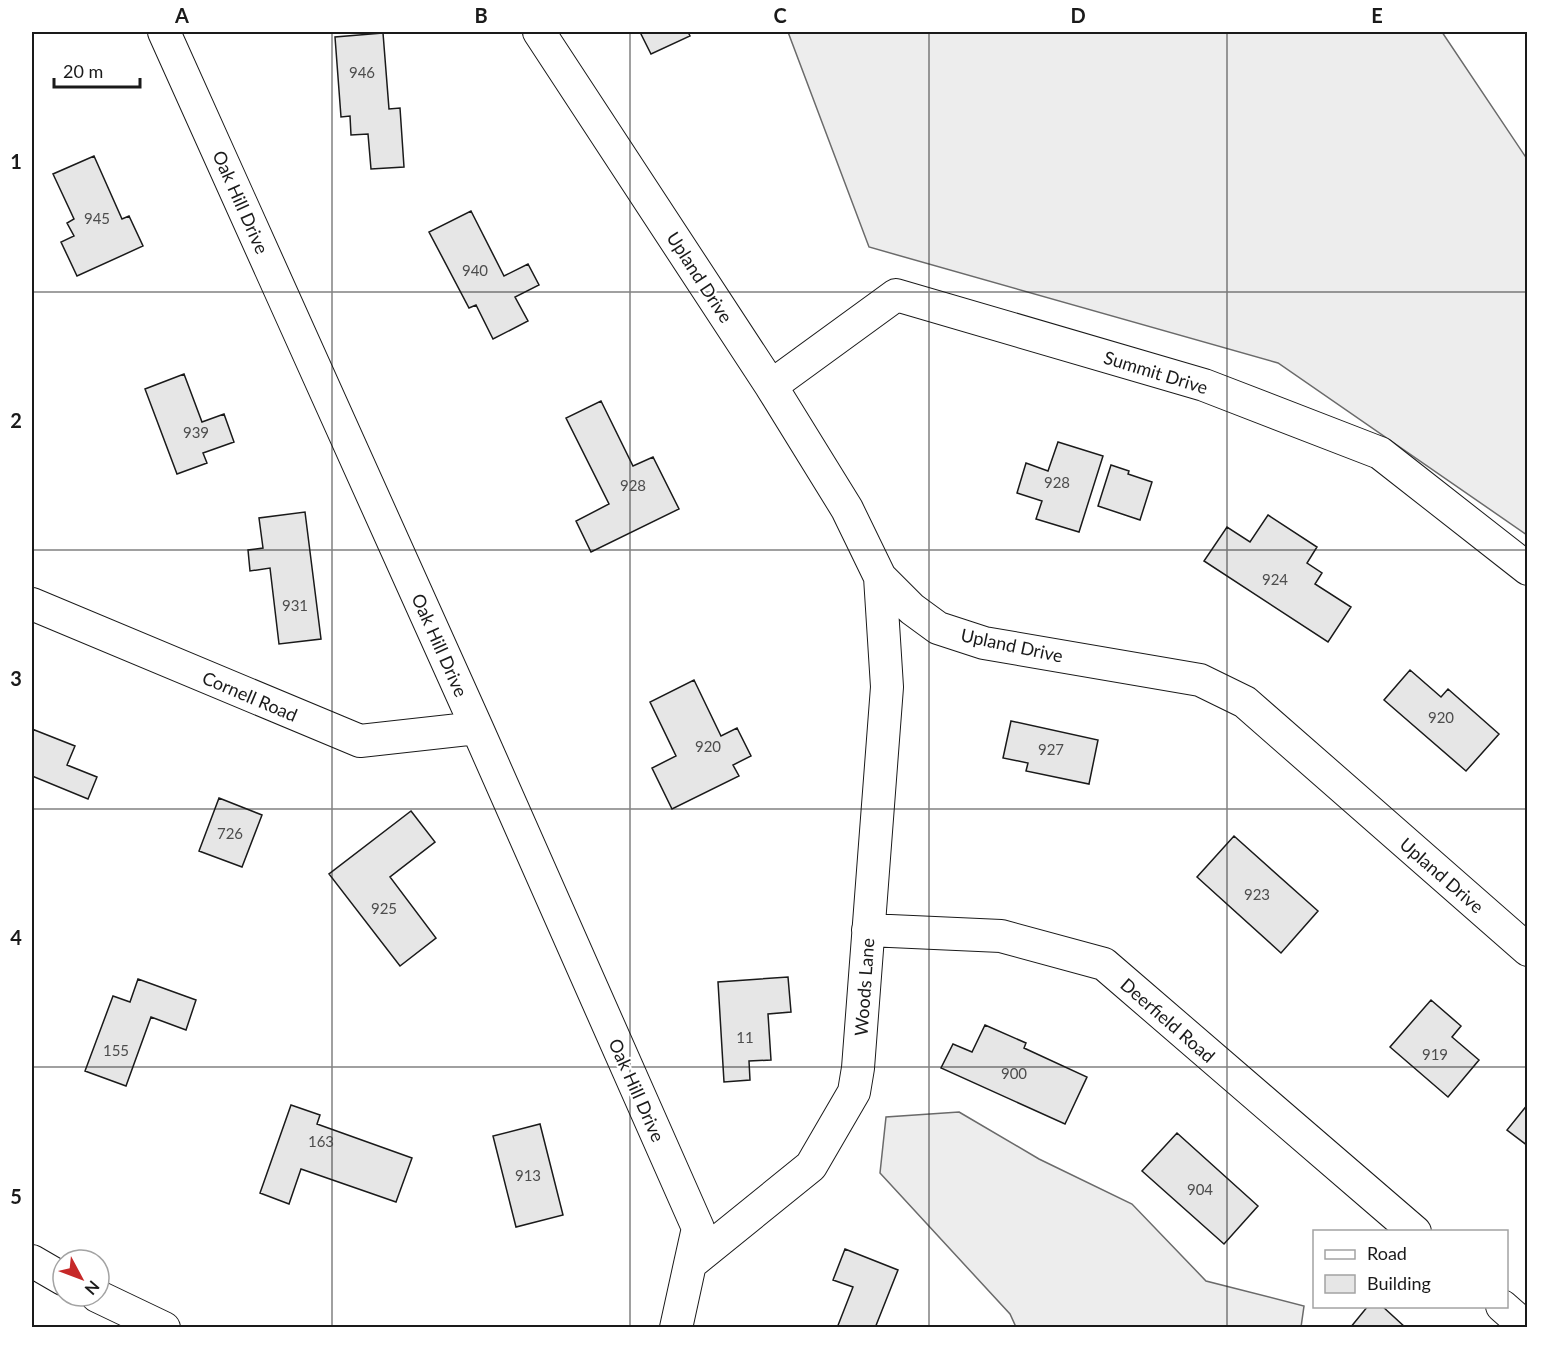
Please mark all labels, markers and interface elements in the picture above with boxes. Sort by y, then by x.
text: A [174,3,189,27]
text: B [474,3,488,27]
text: C [773,3,787,27]
text: D [1070,3,1086,27]
text: E [1371,3,1383,27]
scale bar [54,51,140,89]
text: 20 m [63,60,103,82]
house number: 946 [349,63,375,81]
street label: Oak Hill Drive [208,147,274,257]
text: 1 [10,149,22,173]
house number: 945 [84,209,110,227]
street label: Upland Drive [662,227,738,327]
house number: 940 [462,261,488,279]
street label: Summit Drive [1101,346,1211,398]
text: 2 [10,408,22,432]
house number: 939 [183,423,209,441]
house number: 928 [1044,473,1070,491]
house number: 928 [620,476,646,494]
house number: 924 [1262,570,1288,588]
street label: Oak Hill Drive [407,590,473,700]
house number: 931 [282,596,308,614]
street label: Upland Drive [959,623,1065,667]
text: 3 [10,666,22,690]
street label: Cornell Road [199,666,301,726]
house number: 920 [1428,708,1454,726]
house number: 920 [695,737,721,755]
house number: 927 [1038,740,1064,758]
house number: 726 [217,824,243,842]
street label: Upland Drive [1396,833,1488,917]
house number: 923 [1244,885,1270,903]
house number: 925 [371,899,397,917]
text: 4 [10,925,22,949]
street label: Woods Lane [850,937,878,1037]
street label: Deerfield Road [1116,973,1220,1067]
house number: 11 [736,1028,754,1046]
street label: Oak Hill Drive [604,1035,670,1145]
house number: 155 [103,1041,129,1059]
house number: 919 [1422,1045,1448,1063]
house number: 900 [1001,1064,1027,1082]
house number: 163 [308,1132,334,1150]
house number: 913 [515,1166,541,1184]
house number: 904 [1187,1180,1213,1198]
text: 5 [10,1184,22,1208]
legend [1313,1230,1508,1308]
text: Road [1367,1242,1407,1264]
north arrow [51,1248,111,1308]
text: Building [1367,1272,1431,1294]
text: N [81,1277,104,1299]

